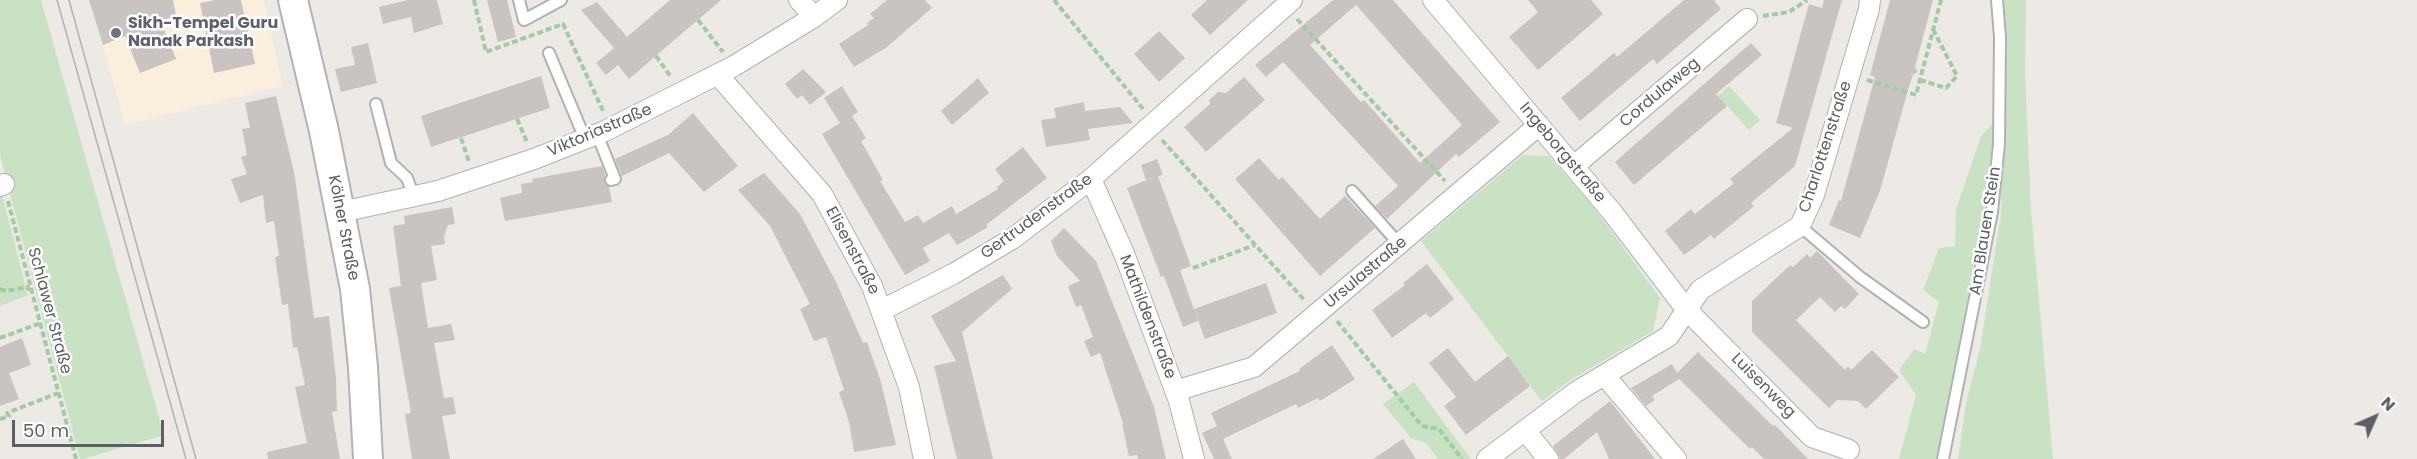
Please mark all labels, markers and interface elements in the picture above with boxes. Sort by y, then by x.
place label: Sikh-Tempel Guru Nanak Parkash [128,14,278,52]
marker: Sikh-Tempel Guru Nanak Parkash [109,26,123,40]
street label: Cordulaweg [1616,54,1704,132]
street label: Charlottenstraße [1796,79,1856,215]
street label: Ingeborgstraße [1515,99,1609,207]
street label: Viktoriastraße [545,100,655,162]
street label: Am Blauen Stein [1966,165,2006,297]
street label: Gertrudenstraße [978,170,1096,264]
street label: Kölner Straße [323,174,363,282]
street label: Elisenstraße [821,204,883,298]
street label: Ursulastraße [1321,233,1411,313]
street label: Schlawer Straße [23,246,75,376]
street label: Mathildenstraße [1115,252,1179,382]
street label: Luisenweg [1727,350,1799,422]
north arrow [2345,387,2405,447]
text: N [2376,392,2400,416]
scale bar [15,408,166,446]
text: 50 m [23,418,69,443]

